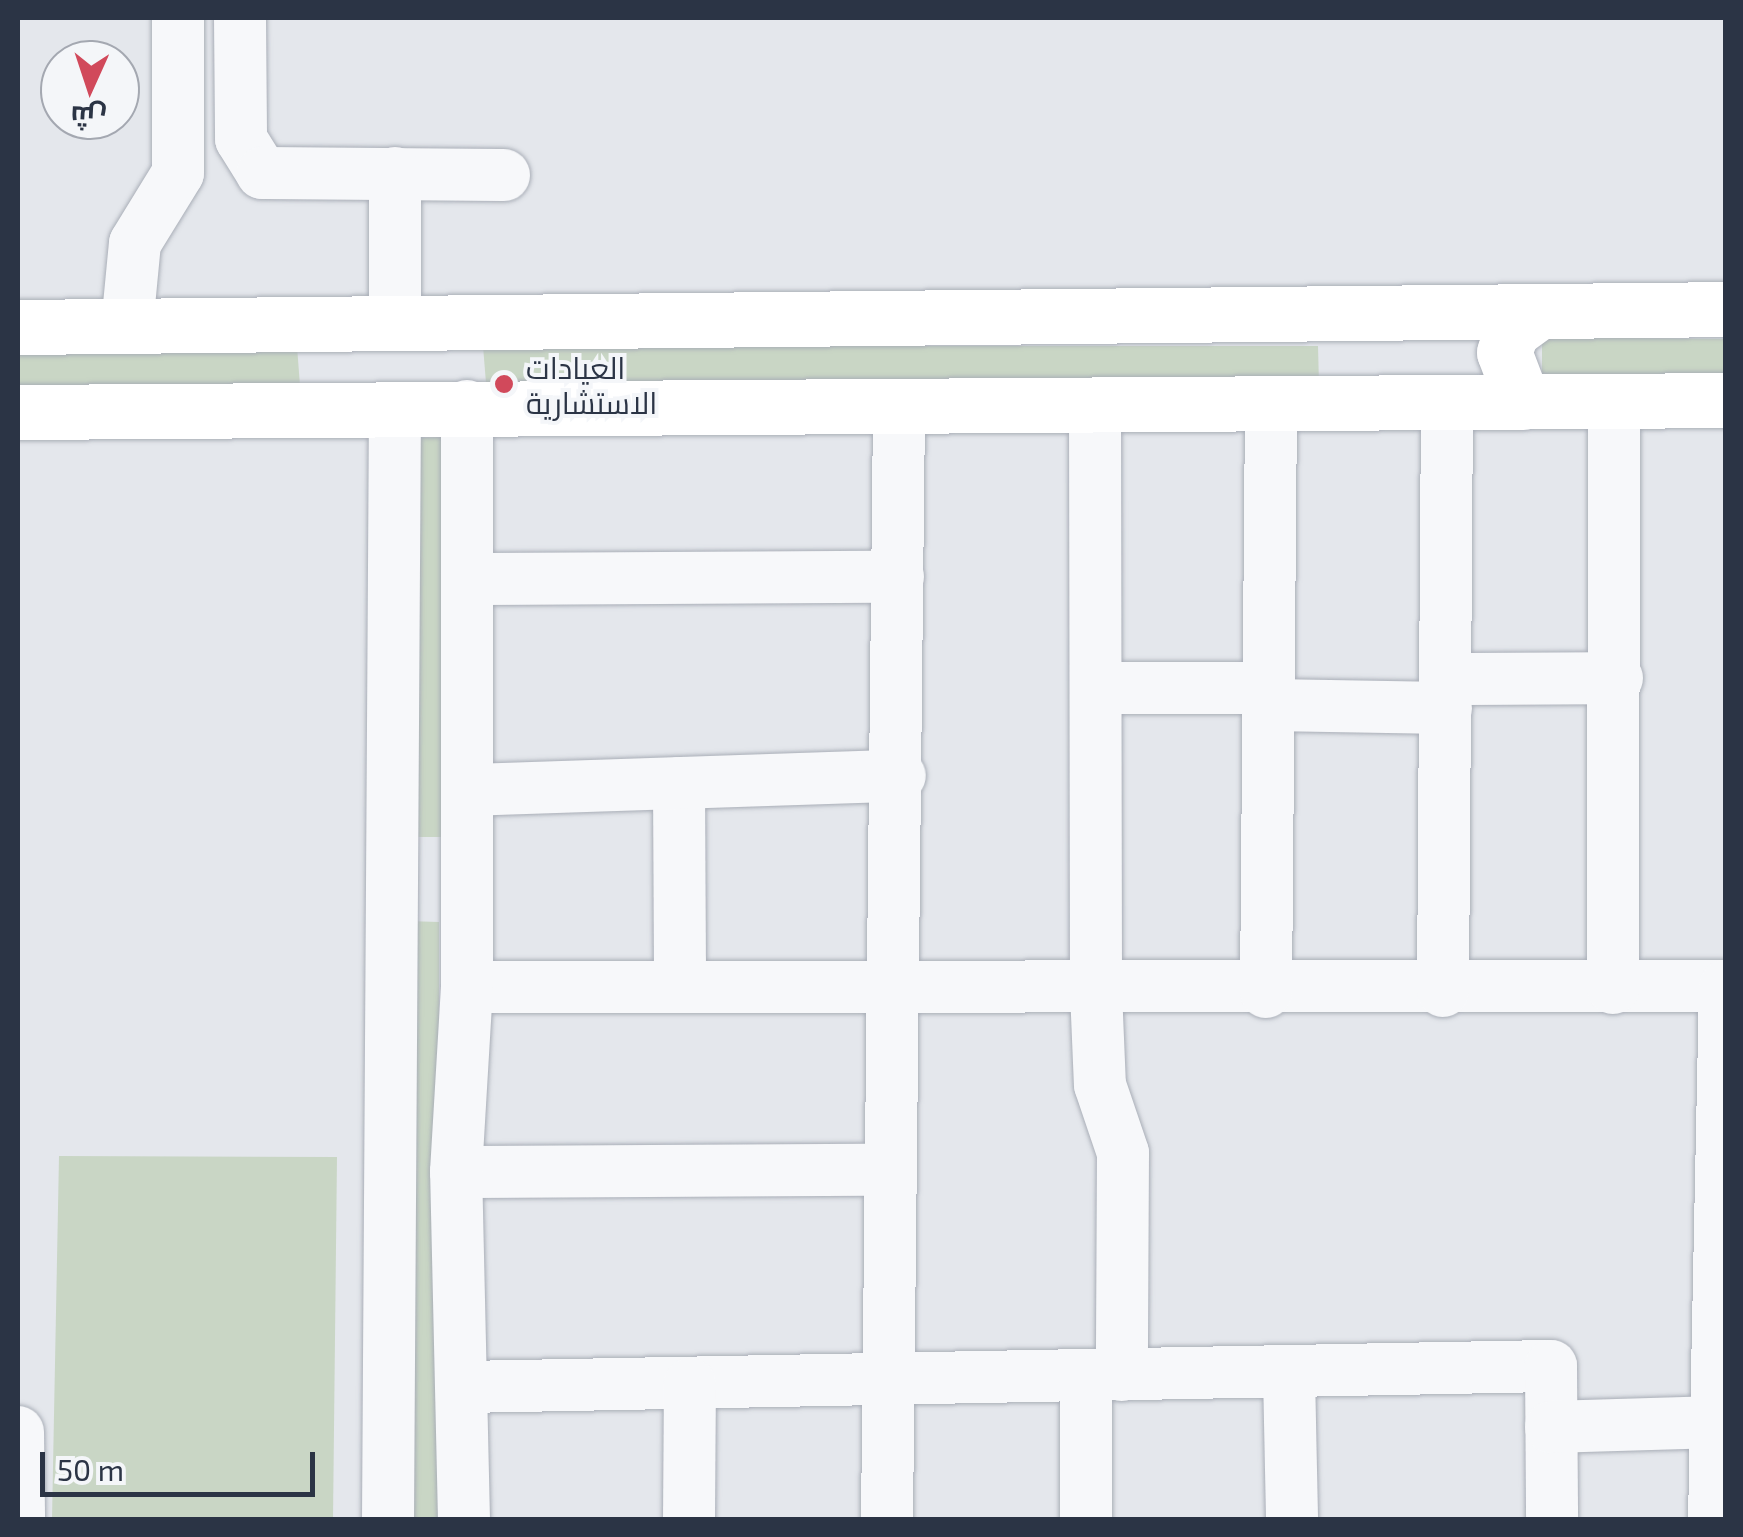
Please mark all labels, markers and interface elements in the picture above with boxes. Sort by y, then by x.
north arrow [40,40,140,140]
text: ش [70,100,107,136]
place label: العيادات الاستشارية [526,349,657,420]
marker: العيادات الاستشارية [491,371,517,397]
scale bar [45,1432,320,1494]
text: 50 m [57,1451,124,1487]

